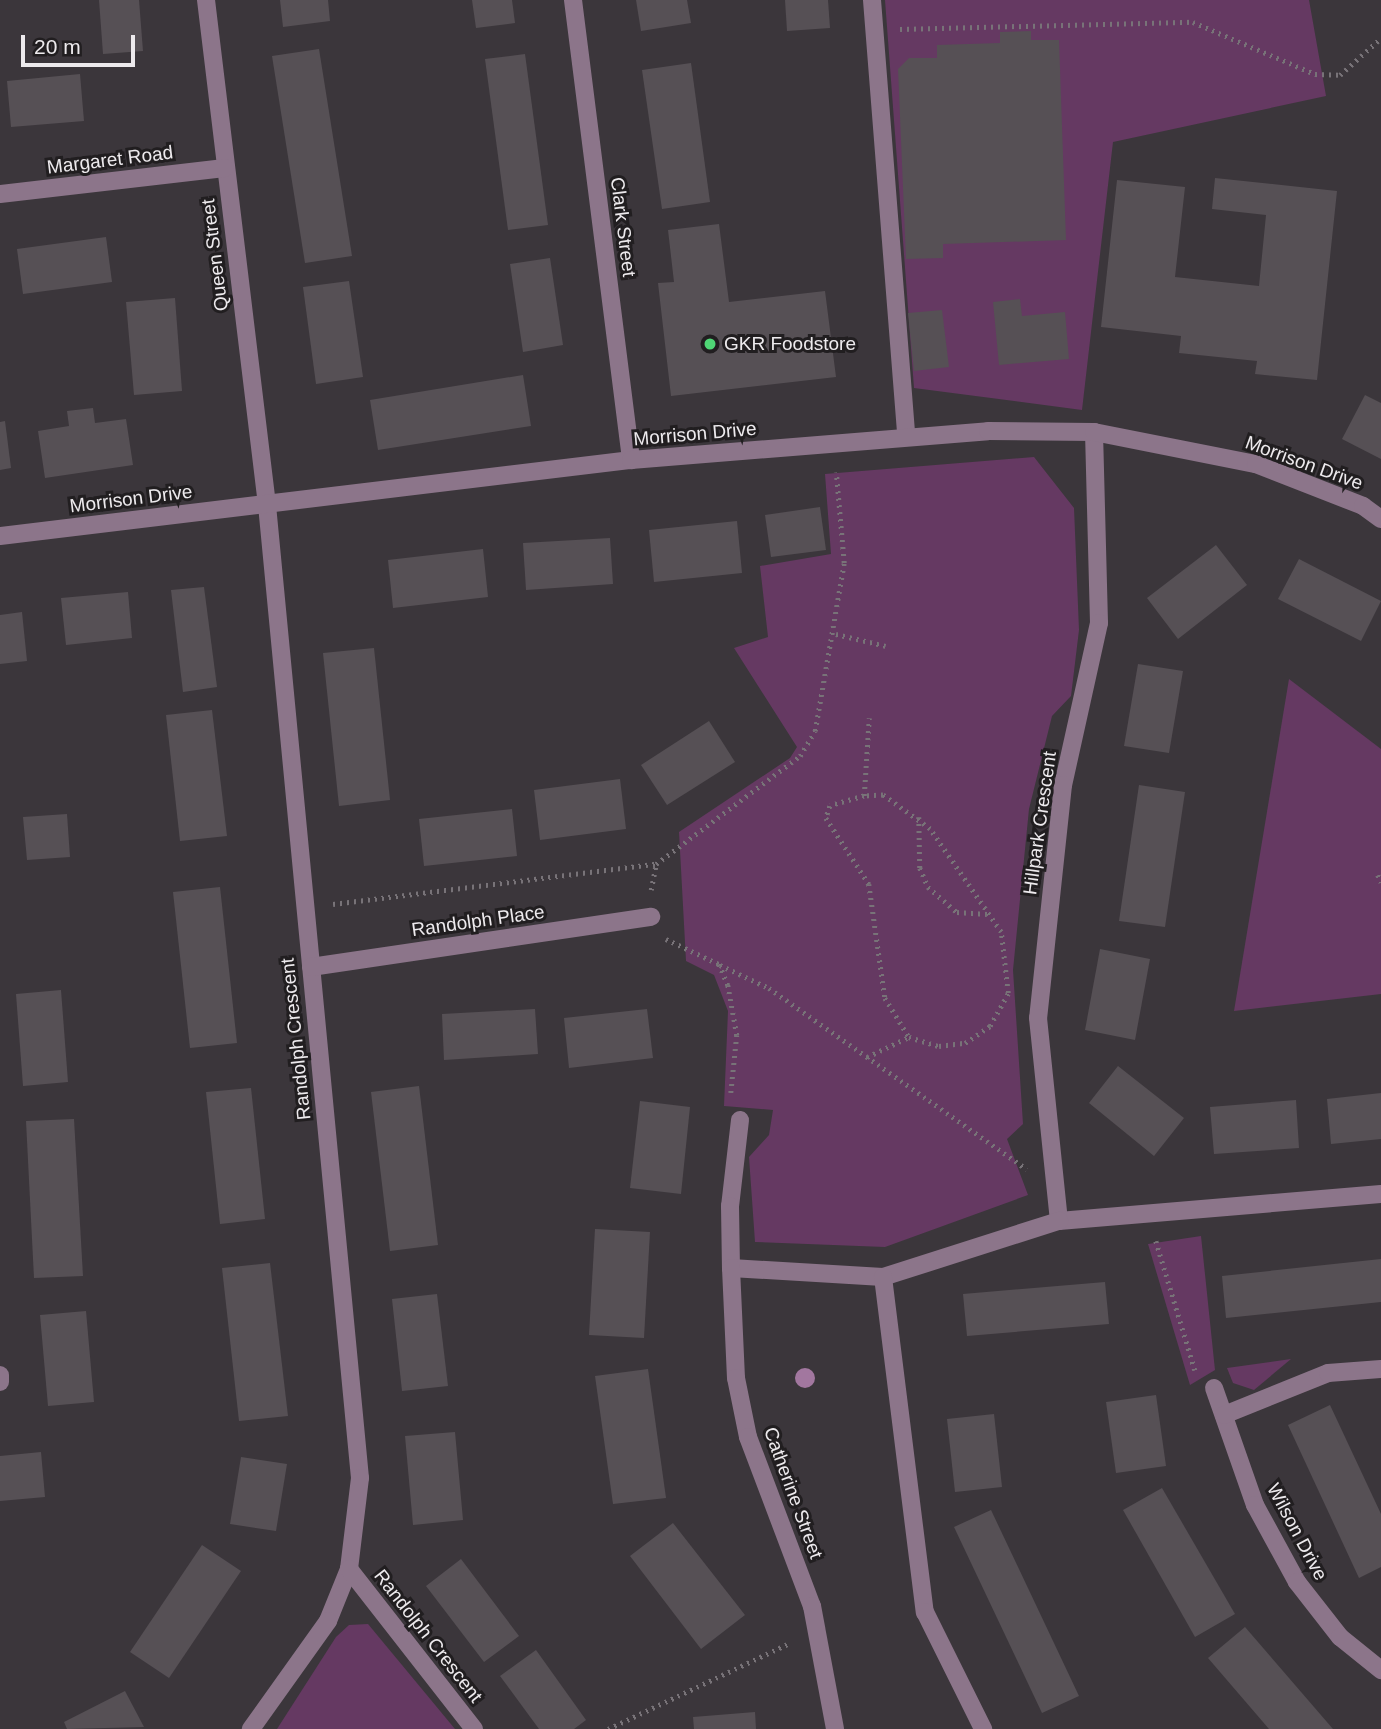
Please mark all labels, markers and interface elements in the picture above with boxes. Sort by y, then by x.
scale bar [24,21,138,65]
text: 20 m [34,35,81,58]
street label: Margaret Road [46,141,174,179]
street label: Clark Street [606,176,640,278]
street label: Queen Street [197,198,233,312]
place label: GKR Foodstore [724,333,856,355]
marker: GKR Foodstore [702,336,718,352]
street label: Morrison Drive [632,417,758,451]
street label: Morrison Drive [1242,431,1366,495]
street label: Morrison Drive [68,480,194,518]
street label: Hillpark Crescent [1019,750,1061,896]
street label: Randolph Place [410,900,546,942]
street label: Randolph Crescent [276,957,316,1121]
street label: Catherine Street [759,1424,827,1562]
street label: Wilson Drive [1262,1480,1332,1584]
street label: Randolph Crescent [369,1565,487,1707]

